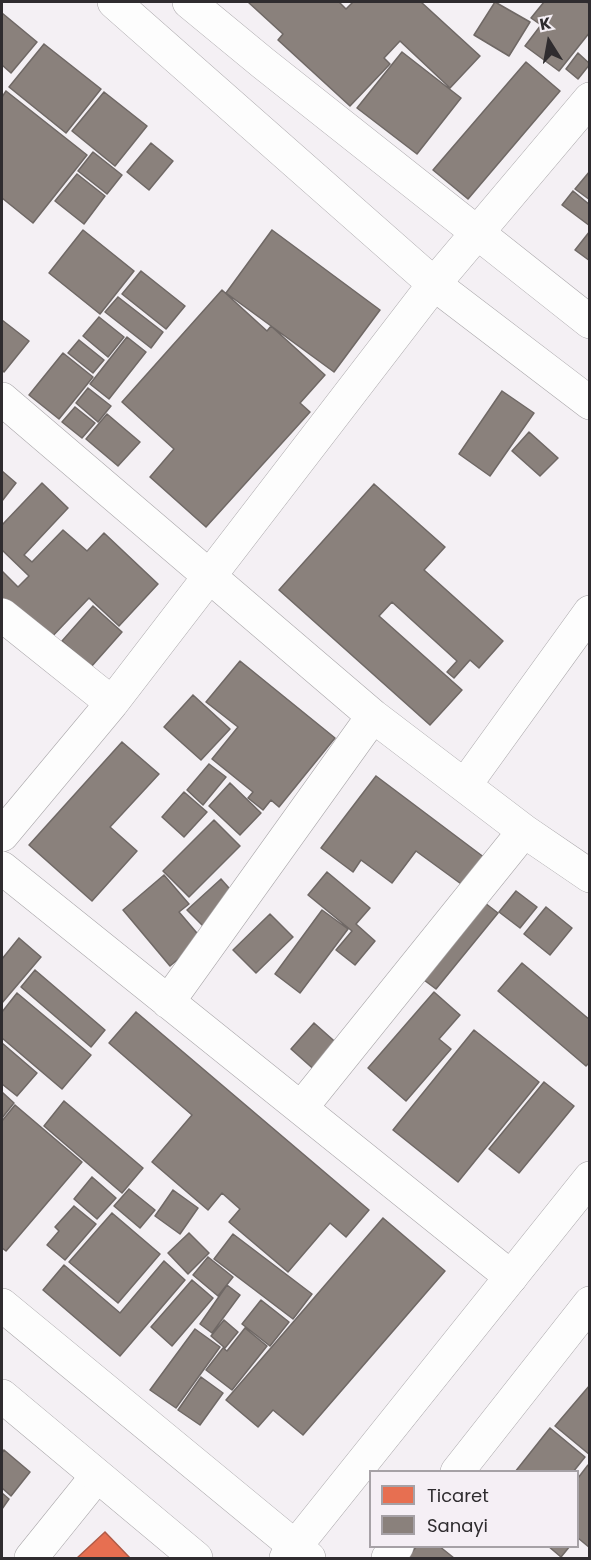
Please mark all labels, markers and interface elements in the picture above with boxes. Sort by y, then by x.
text: K [538,11,553,36]
north arrow [519,12,579,72]
legend [369,1470,579,1548]
text: Ticaret [427,1483,489,1508]
text: Sanayi [427,1513,488,1538]

